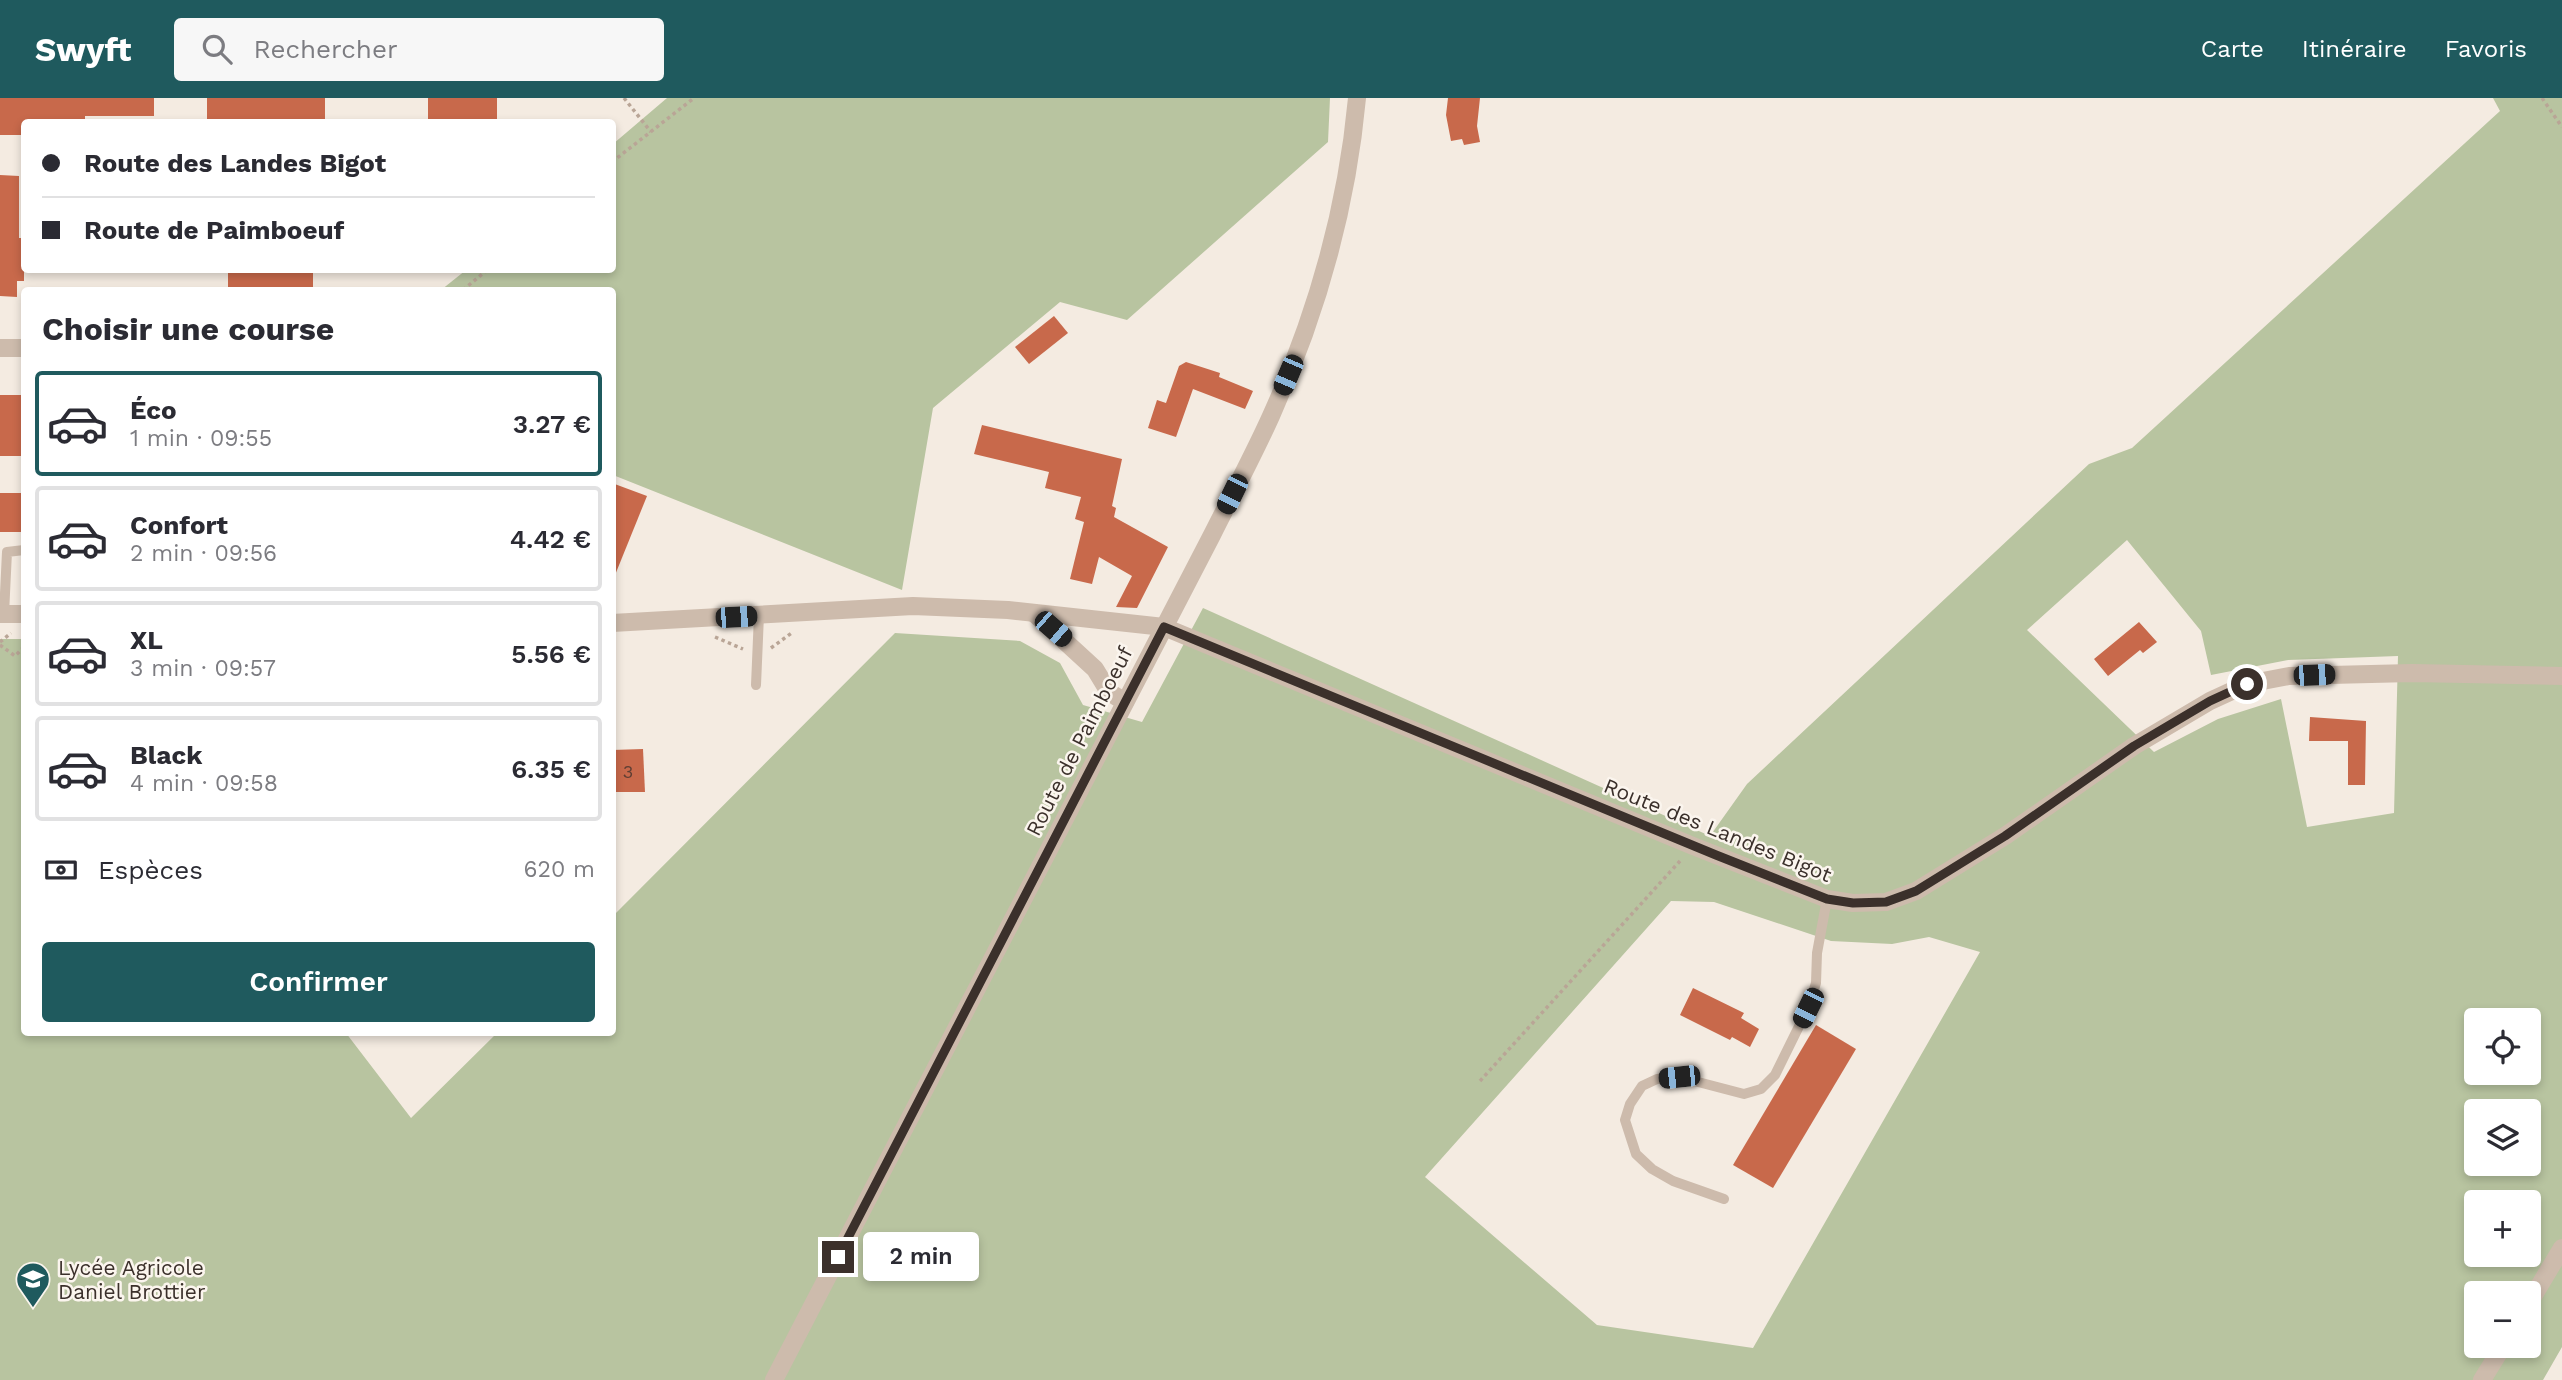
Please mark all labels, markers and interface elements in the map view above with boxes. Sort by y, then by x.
search box [174,18,664,81]
text: Swyft [35,30,132,69]
icon: search [198,30,236,68]
text: Rechercher [254,34,398,64]
text: Carte [2201,35,2264,63]
text: Itinéraire [2302,35,2407,63]
text: Favoris [2445,35,2527,63]
text: Route des Landes Bigot [84,148,386,178]
text: Route de Paimboeuf [84,215,344,245]
text: Choisir une course [42,310,334,348]
car [1271,352,1306,398]
icon: car [46,392,109,455]
text: Éco [130,395,177,425]
text: 3.27 € [513,409,591,439]
text: 1 min · 09:55 [130,425,272,452]
car [1214,471,1251,517]
icon: car [46,507,109,570]
text: Confort [130,510,228,540]
text: 4.42 € [510,524,591,554]
text: 2 min · 09:56 [130,540,277,567]
car [715,605,758,629]
car [1031,607,1076,651]
icon: car [46,622,109,685]
text: XL [130,625,163,655]
text: 5.56 € [511,639,591,669]
street label: Route de Paimboeuf [1020,642,1138,840]
text: 3 min · 09:57 [130,655,276,682]
car [2293,664,2336,686]
route start [2231,668,2263,700]
icon: car [46,737,109,800]
text: Black [130,740,202,770]
text: 6.35 € [511,754,591,784]
house number: 3 [623,761,633,782]
text: 4 min · 09:58 [130,770,278,797]
street label: Route des Landes Bigot [1600,773,1836,887]
icon: cash [42,851,80,889]
text: Espèces [98,855,203,885]
text: 620 m [524,856,595,883]
button: Confirmer [42,942,595,1022]
car [1790,985,1827,1031]
map controls [2464,1008,2541,1358]
button: locate [2464,1008,2541,1085]
car [1658,1064,1701,1090]
button: layers [2464,1099,2541,1176]
button: + [2464,1190,2541,1267]
callout: 2 min [862,1232,978,1282]
route end [822,1241,854,1273]
text: 2 min [889,1243,953,1270]
place label: Lycée Agricole Daniel Brottier [58,1255,206,1304]
school or university icon: Lycée Agricole Daniel Brottier [14,1260,52,1309]
button: − [2464,1281,2541,1358]

